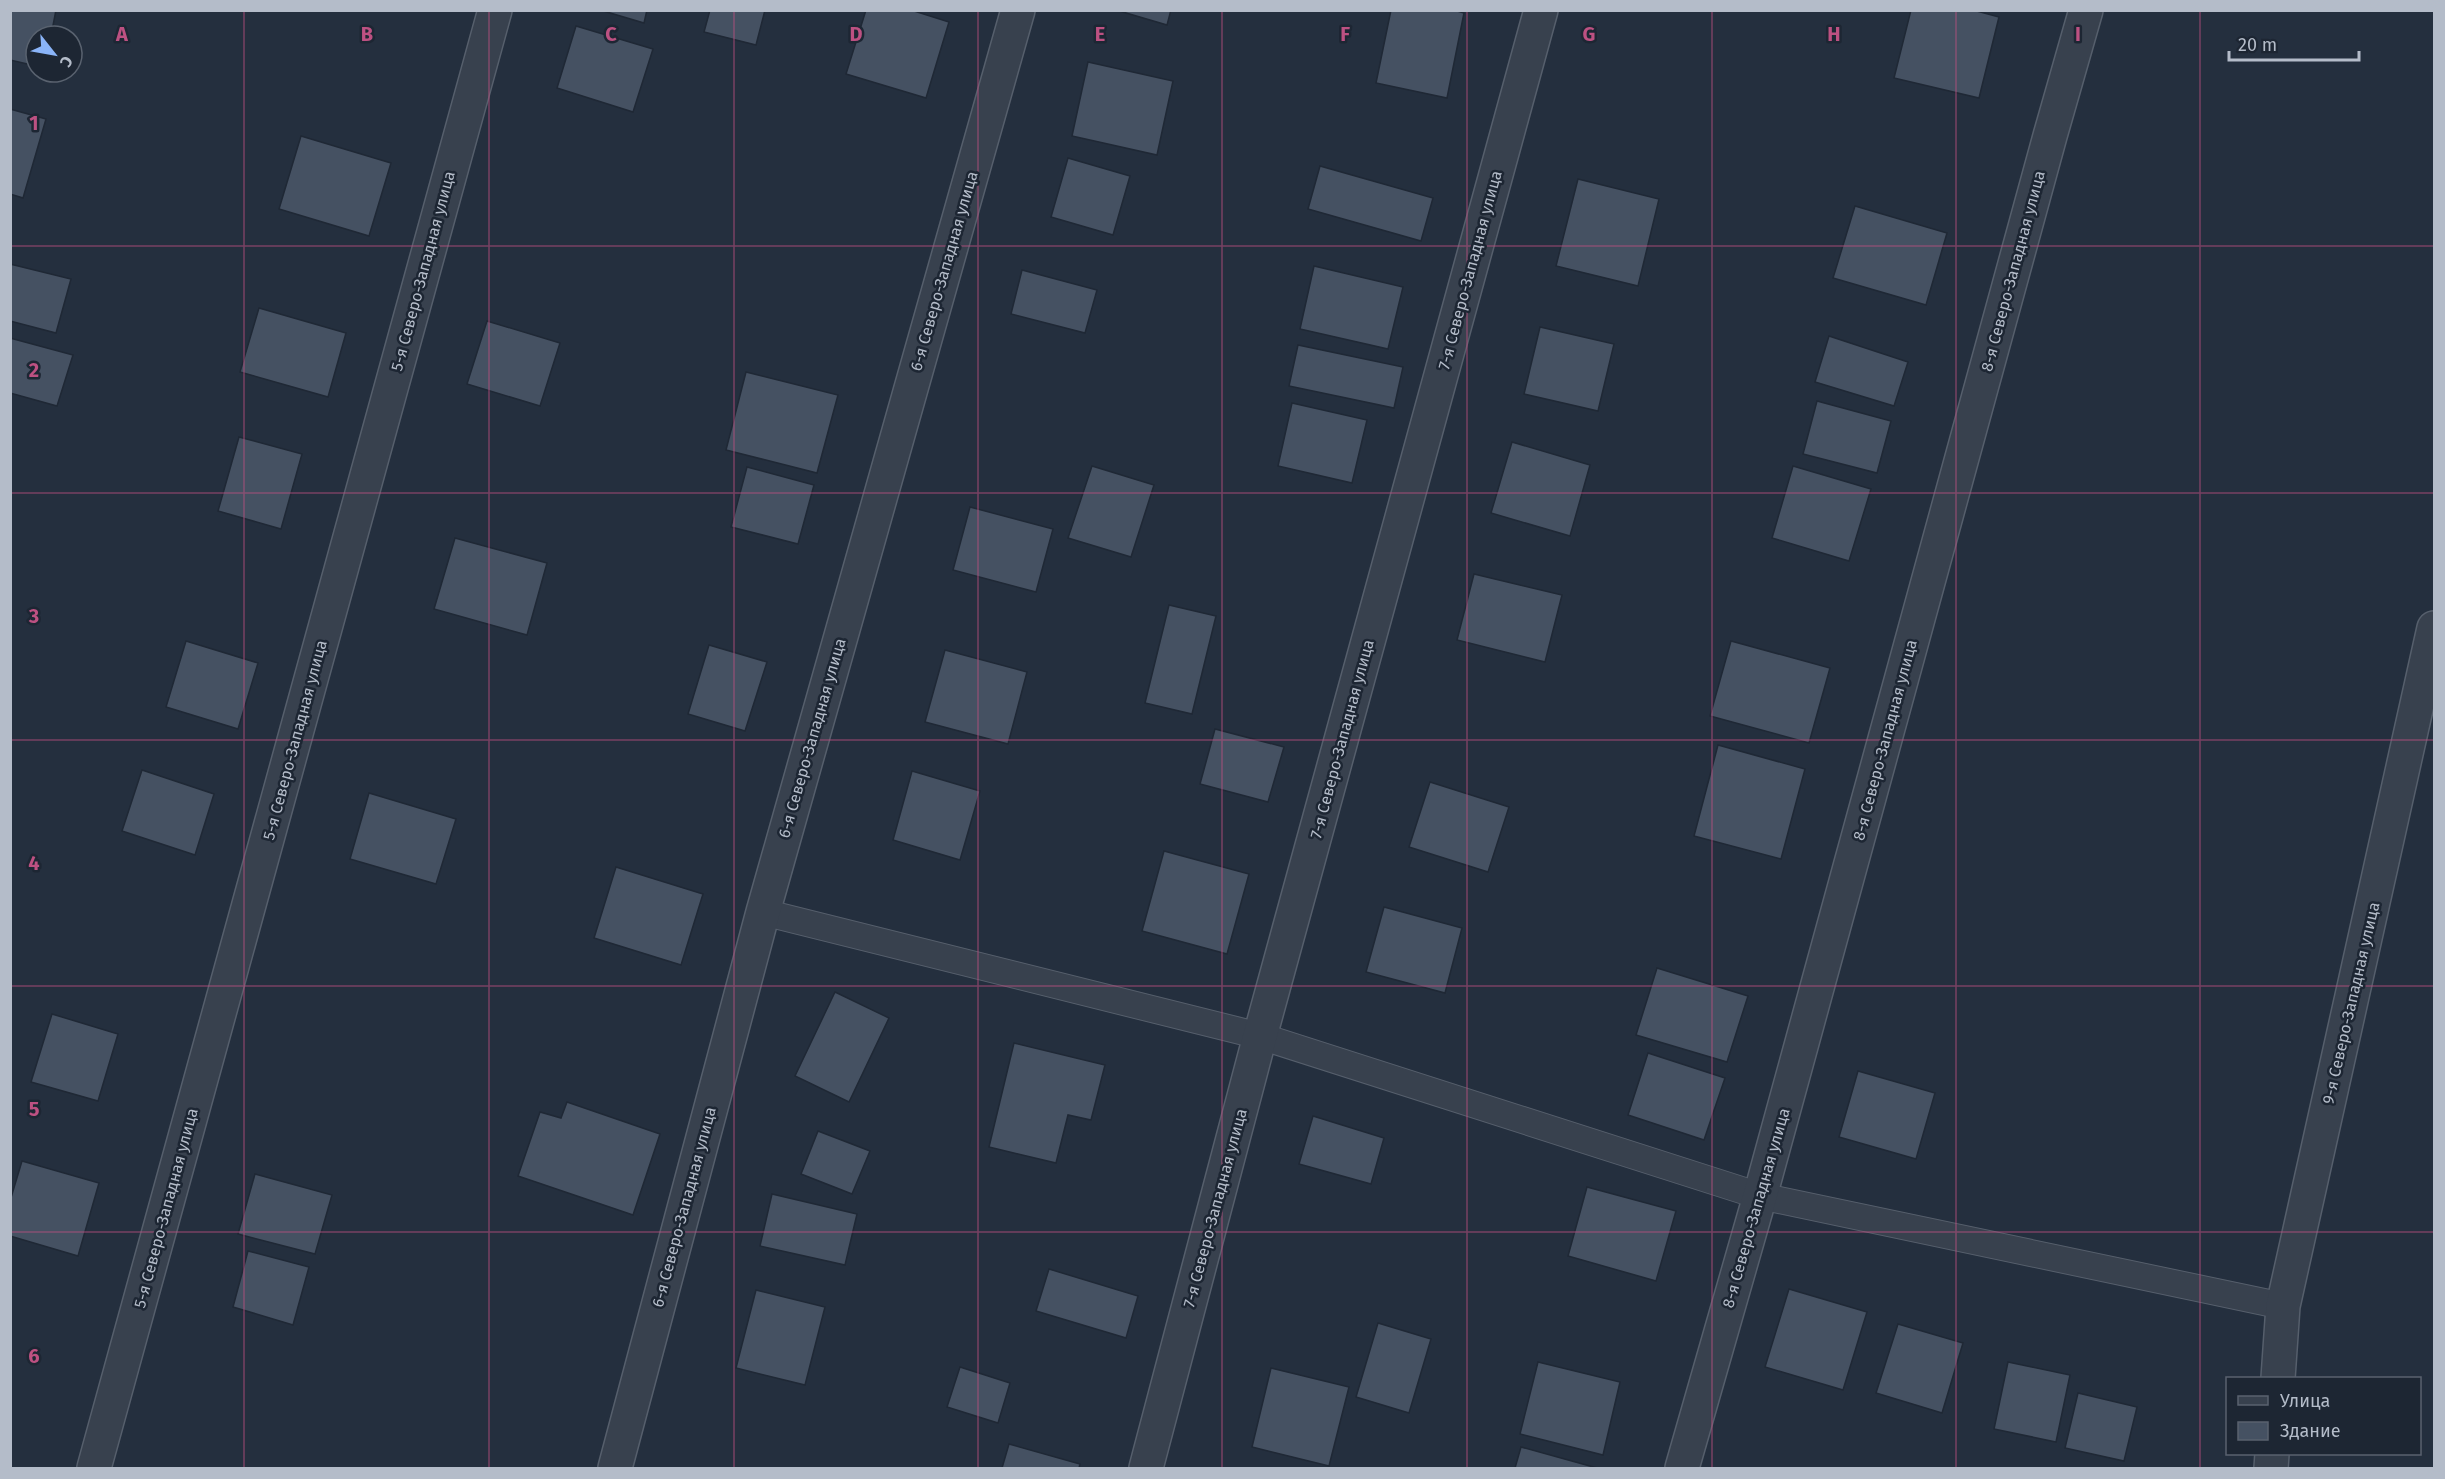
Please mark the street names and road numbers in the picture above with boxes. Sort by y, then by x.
street label: 7-я Северо-Западная улица [1434,168,1506,372]
street label: 5-я Северо-Западная улица [387,169,459,373]
street label: 6-я Северо-Западная улица [906,169,982,373]
street label: 8-я Северо-Западная улица [1977,169,2049,373]
street label: 6-я Северо-Западная улица [774,636,850,840]
street label: 7-я Северо-Западная улица [1306,637,1378,841]
street label: 5-я Северо-Западная улица [259,638,331,842]
street label: 8-я Северо-Западная улица [1849,638,1921,842]
street label: 9-я Северо-Западная улица [2318,900,2384,1106]
street label: 6-я Северо-Западная улица [648,1105,720,1309]
street label: 5-я Северо-Западная улица [130,1106,202,1310]
street label: 7-я Северо-Западная улица [1179,1106,1251,1310]
street label: 8-я Северо-Западная улица [1718,1106,1794,1310]

